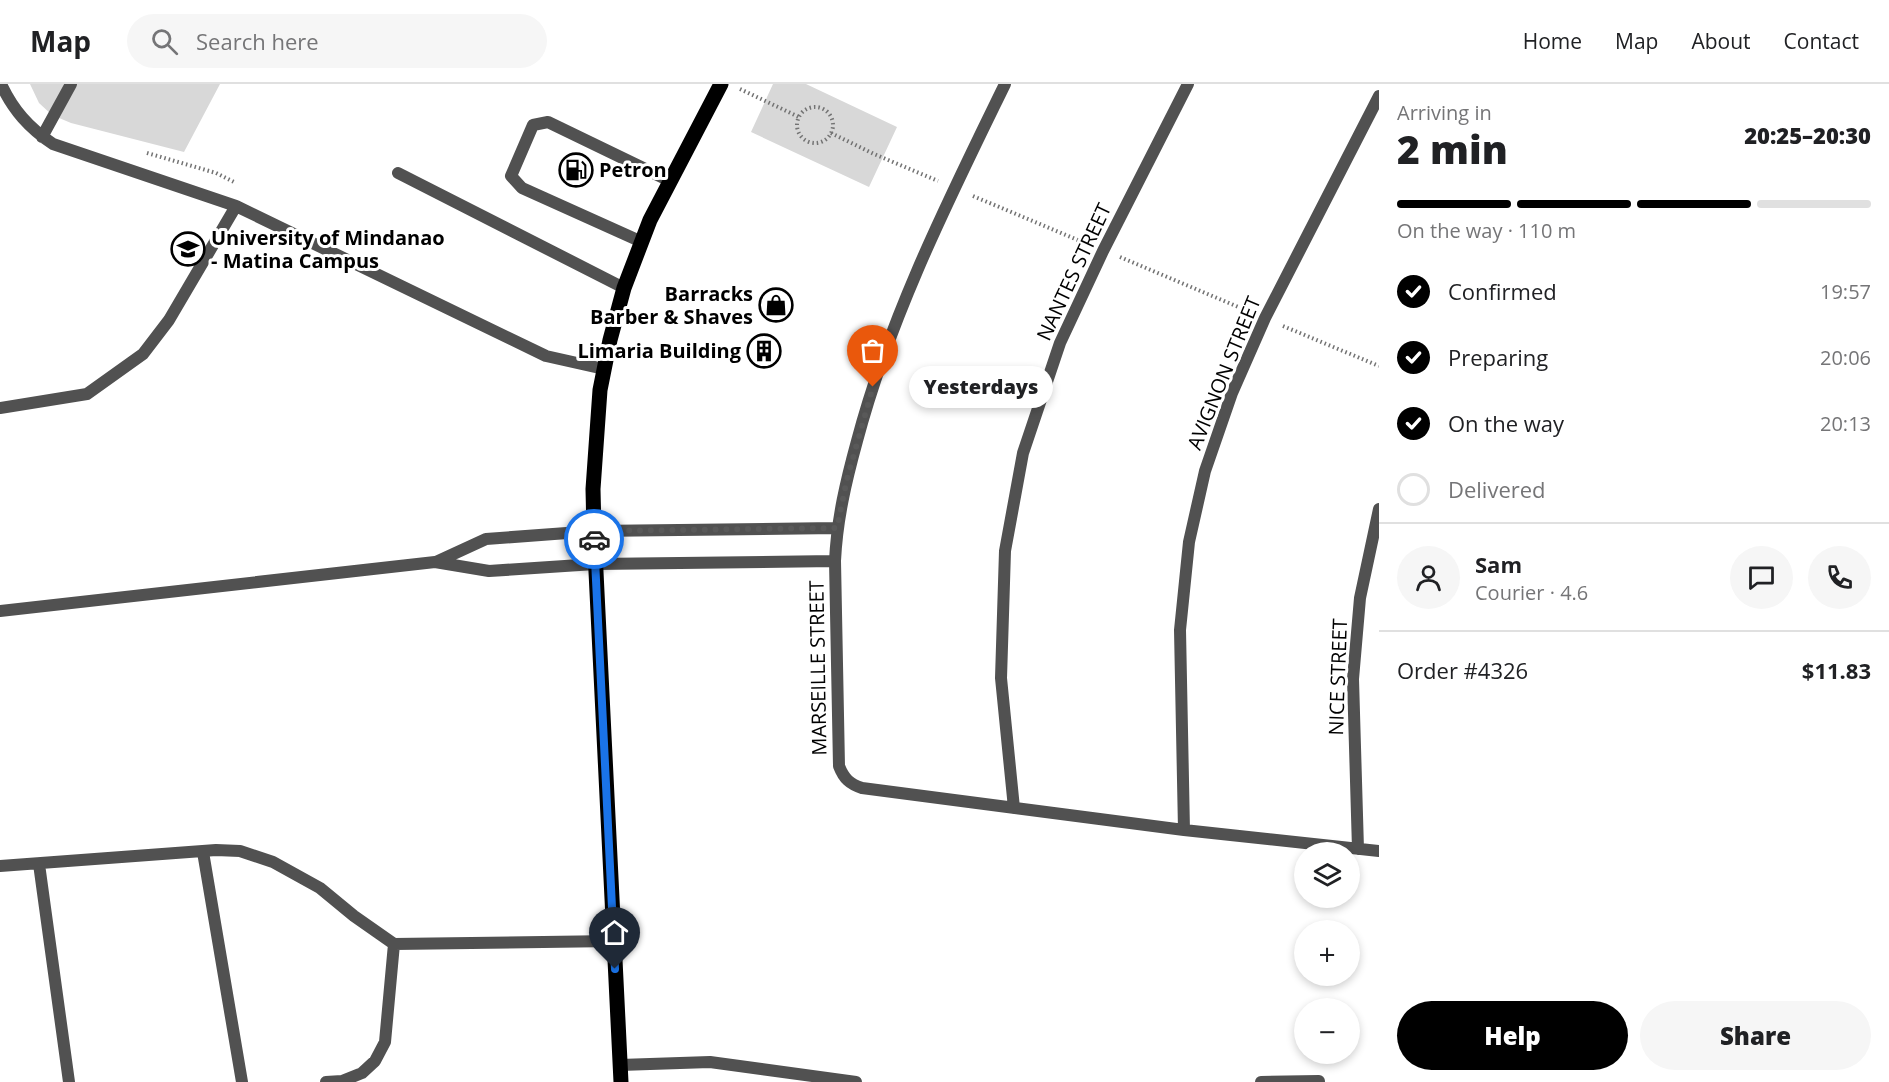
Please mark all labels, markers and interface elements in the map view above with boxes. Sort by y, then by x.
search box [127,14,547,68]
text: Map [30,22,91,60]
icon: search [148,25,181,58]
text: Search here [196,26,319,56]
text: Home [1523,27,1582,55]
text: Map [1615,27,1658,55]
text: About [1691,27,1751,55]
text: Contact [1784,27,1859,55]
text: Arriving in [1397,99,1492,126]
text: 20:25–20:30 [1744,120,1871,150]
text: 2 min [1397,122,1508,175]
fuel station icon: Petron [558,152,594,188]
place label: Petron [599,156,667,183]
street label: NANTES STREET [1030,199,1117,345]
text: On the way · 110 m [1397,217,1576,244]
place label: University of Mindanao - Matina Campus [211,224,445,274]
school or university icon: University of Mindanao - Matina Campus [170,231,206,267]
icon: check [1397,275,1430,308]
text: Confirmed [1448,276,1557,306]
text: 19:57 [1820,278,1871,305]
place label: Barracks Barber & Shaves [590,280,753,330]
shop icon: Barracks Barber & Shaves [758,287,794,323]
street label: AVIGNON STREET [1180,292,1267,454]
pin [847,325,898,387]
building icon: Limaria Building [746,333,782,369]
icon: bag [856,334,889,367]
place label: Limaria Building [577,337,742,364]
icon: check [1397,341,1430,374]
text: Preparing [1448,342,1548,372]
text: 20:06 [1820,344,1871,371]
callout: Yesterdays [909,366,1053,408]
text: Yesterdays [924,373,1038,400]
icon: check [1397,407,1430,440]
text: On the way [1448,408,1564,438]
text: 20:13 [1820,410,1871,437]
text: Delivered [1448,474,1546,504]
courier [564,509,624,569]
icon: car [578,523,611,556]
button: person [1397,546,1460,609]
button: chat [1730,546,1793,609]
button: phone [1808,546,1871,609]
text: Sam [1475,549,1522,579]
text: Courier · 4.6 [1475,579,1588,606]
street label: MARSEILLE STREET [802,580,833,756]
street label: NICE STREET [1322,618,1353,736]
text: Order #4326 [1397,655,1528,685]
text: $11.83 [1802,655,1871,685]
map controls [1294,842,1360,1064]
button: layers [1294,842,1360,908]
pin [589,907,640,969]
icon: home [598,916,631,949]
button: + [1294,920,1360,986]
button: − [1294,998,1360,1064]
button: Help [1397,1001,1628,1070]
button: Share [1640,1001,1871,1070]

